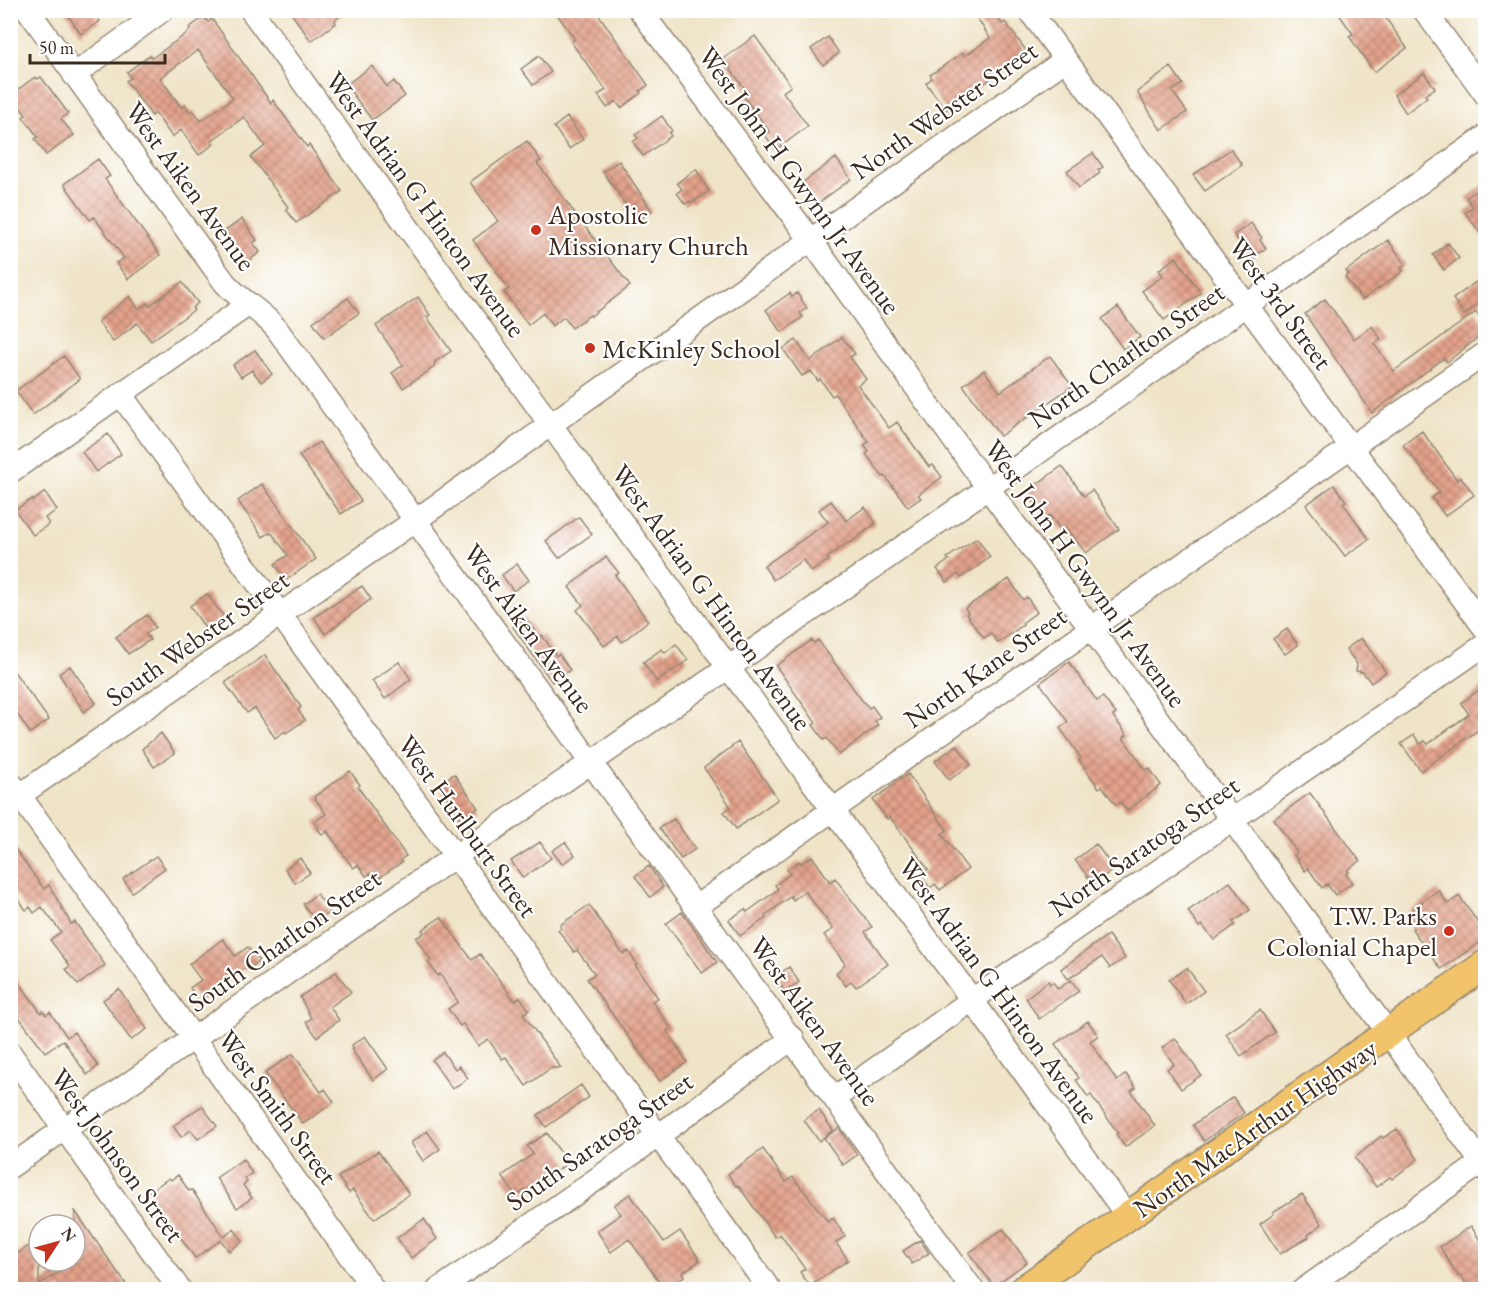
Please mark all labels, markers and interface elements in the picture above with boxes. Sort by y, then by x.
scale bar [30,27,165,65]
street label: North Webster Street [844,32,1044,187]
text: 50 m [39,36,74,59]
street label: West John H Gwynn Jr Avenue [691,39,909,321]
street label: West Adrian G Hinton Avenue [318,64,534,344]
street label: West Aiken Avenue [118,94,264,278]
place label: Apostolic Missionary Church [547,197,749,263]
marker: Apostolic Missionary Church [529,223,543,237]
street label: West 3rd Street [1221,230,1341,377]
street label: North Charlton Street [1021,274,1231,436]
place label: McKinley School [602,331,781,366]
marker: McKinley School [583,341,597,355]
street label: West John H Gwynn Jr Avenue [977,432,1195,714]
street label: West Adrian G Hinton Avenue [604,457,820,737]
street label: West Aiken Avenue [456,536,602,720]
street label: South Webster Street [99,561,296,714]
street label: North Kane Street [897,598,1073,736]
street label: West Hurlburt Street [390,728,546,925]
street label: North Saratoga Street [1042,767,1246,925]
street label: West Adrian G Hinton Avenue [891,850,1107,1130]
street label: South Charlton Street [181,860,388,1020]
place label: T.W. Parks Colonial Chapel [1267,898,1437,964]
marker: T.W. Parks Colonial Chapel [1442,924,1456,938]
street label: West Aiken Avenue [742,929,888,1113]
street label: West Smith Street [210,1023,346,1192]
street label: North MacArthur Highway [1126,1030,1384,1225]
street label: West Johnson Street [43,1061,193,1249]
street label: South Saratoga Street [499,1063,700,1218]
north arrow [27,1213,87,1273]
text: N [56,1223,81,1246]

